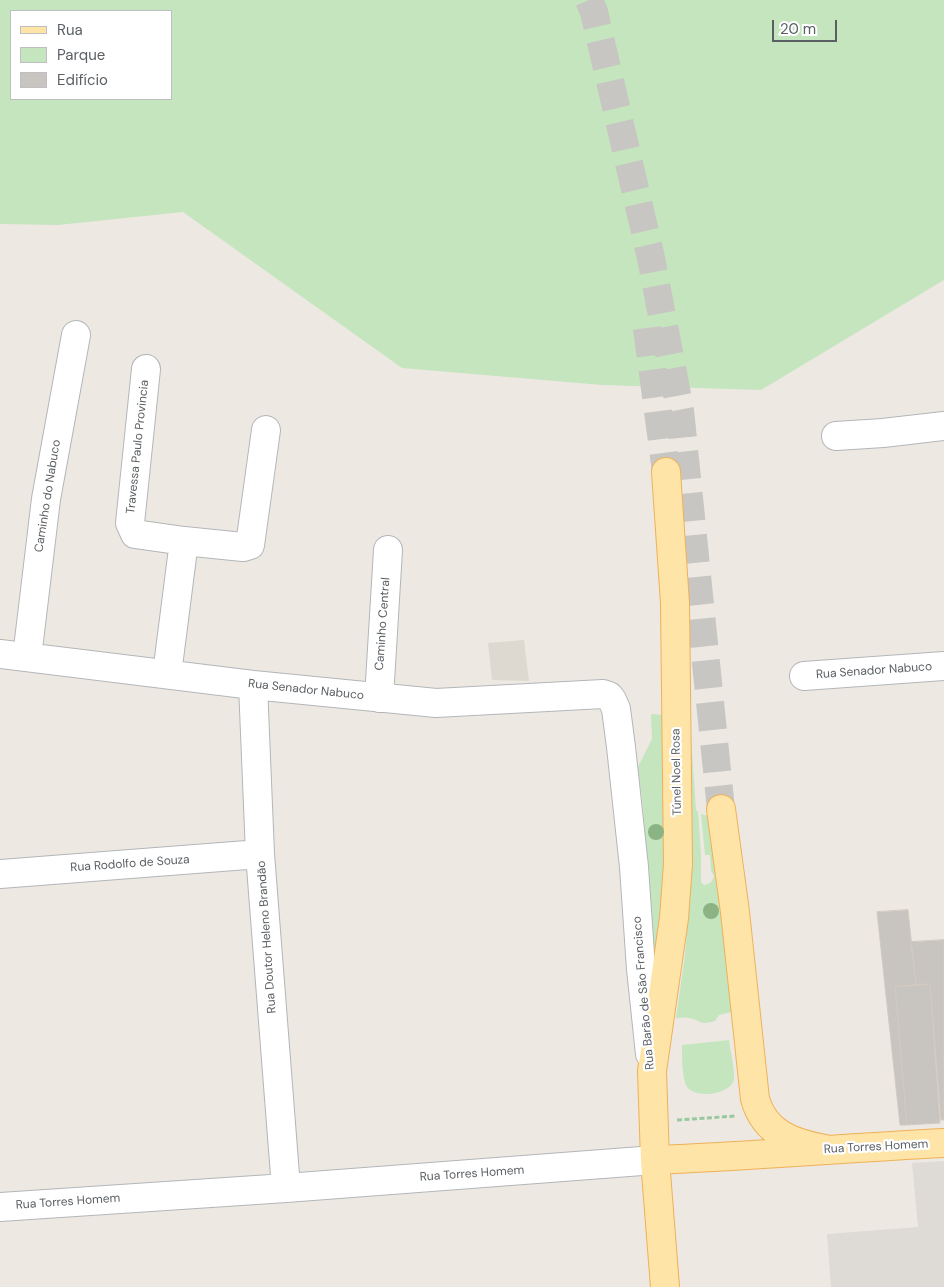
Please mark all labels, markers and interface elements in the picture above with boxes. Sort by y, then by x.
legend [10,10,172,100]
scale bar [774,10,839,42]
text: 20 m [780,19,816,39]
text: Rua [57,20,83,40]
text: Parque [57,45,105,65]
text: Edifício [57,70,108,90]
street label: Travessa Paulo Provincia [124,379,152,515]
street label: Caminho do Nabuco [32,439,64,553]
street label: Caminho Central [373,577,393,671]
street label: Rua Senador Nabuco [815,660,933,682]
street label: Rua Senador Nabuco [247,677,365,703]
street label: Túnel Noel Rosa [669,728,685,816]
street label: Rua Rodolfo de Souza [70,853,190,875]
street label: Rua Doutor Heleno Brandão [254,860,280,1014]
street label: Rua Barão de São Francisco [630,916,658,1070]
street label: Rua Torres Homem [823,1137,929,1157]
street label: Rua Torres Homem [419,1163,525,1185]
street label: Rua Torres Homem [15,1191,121,1213]

